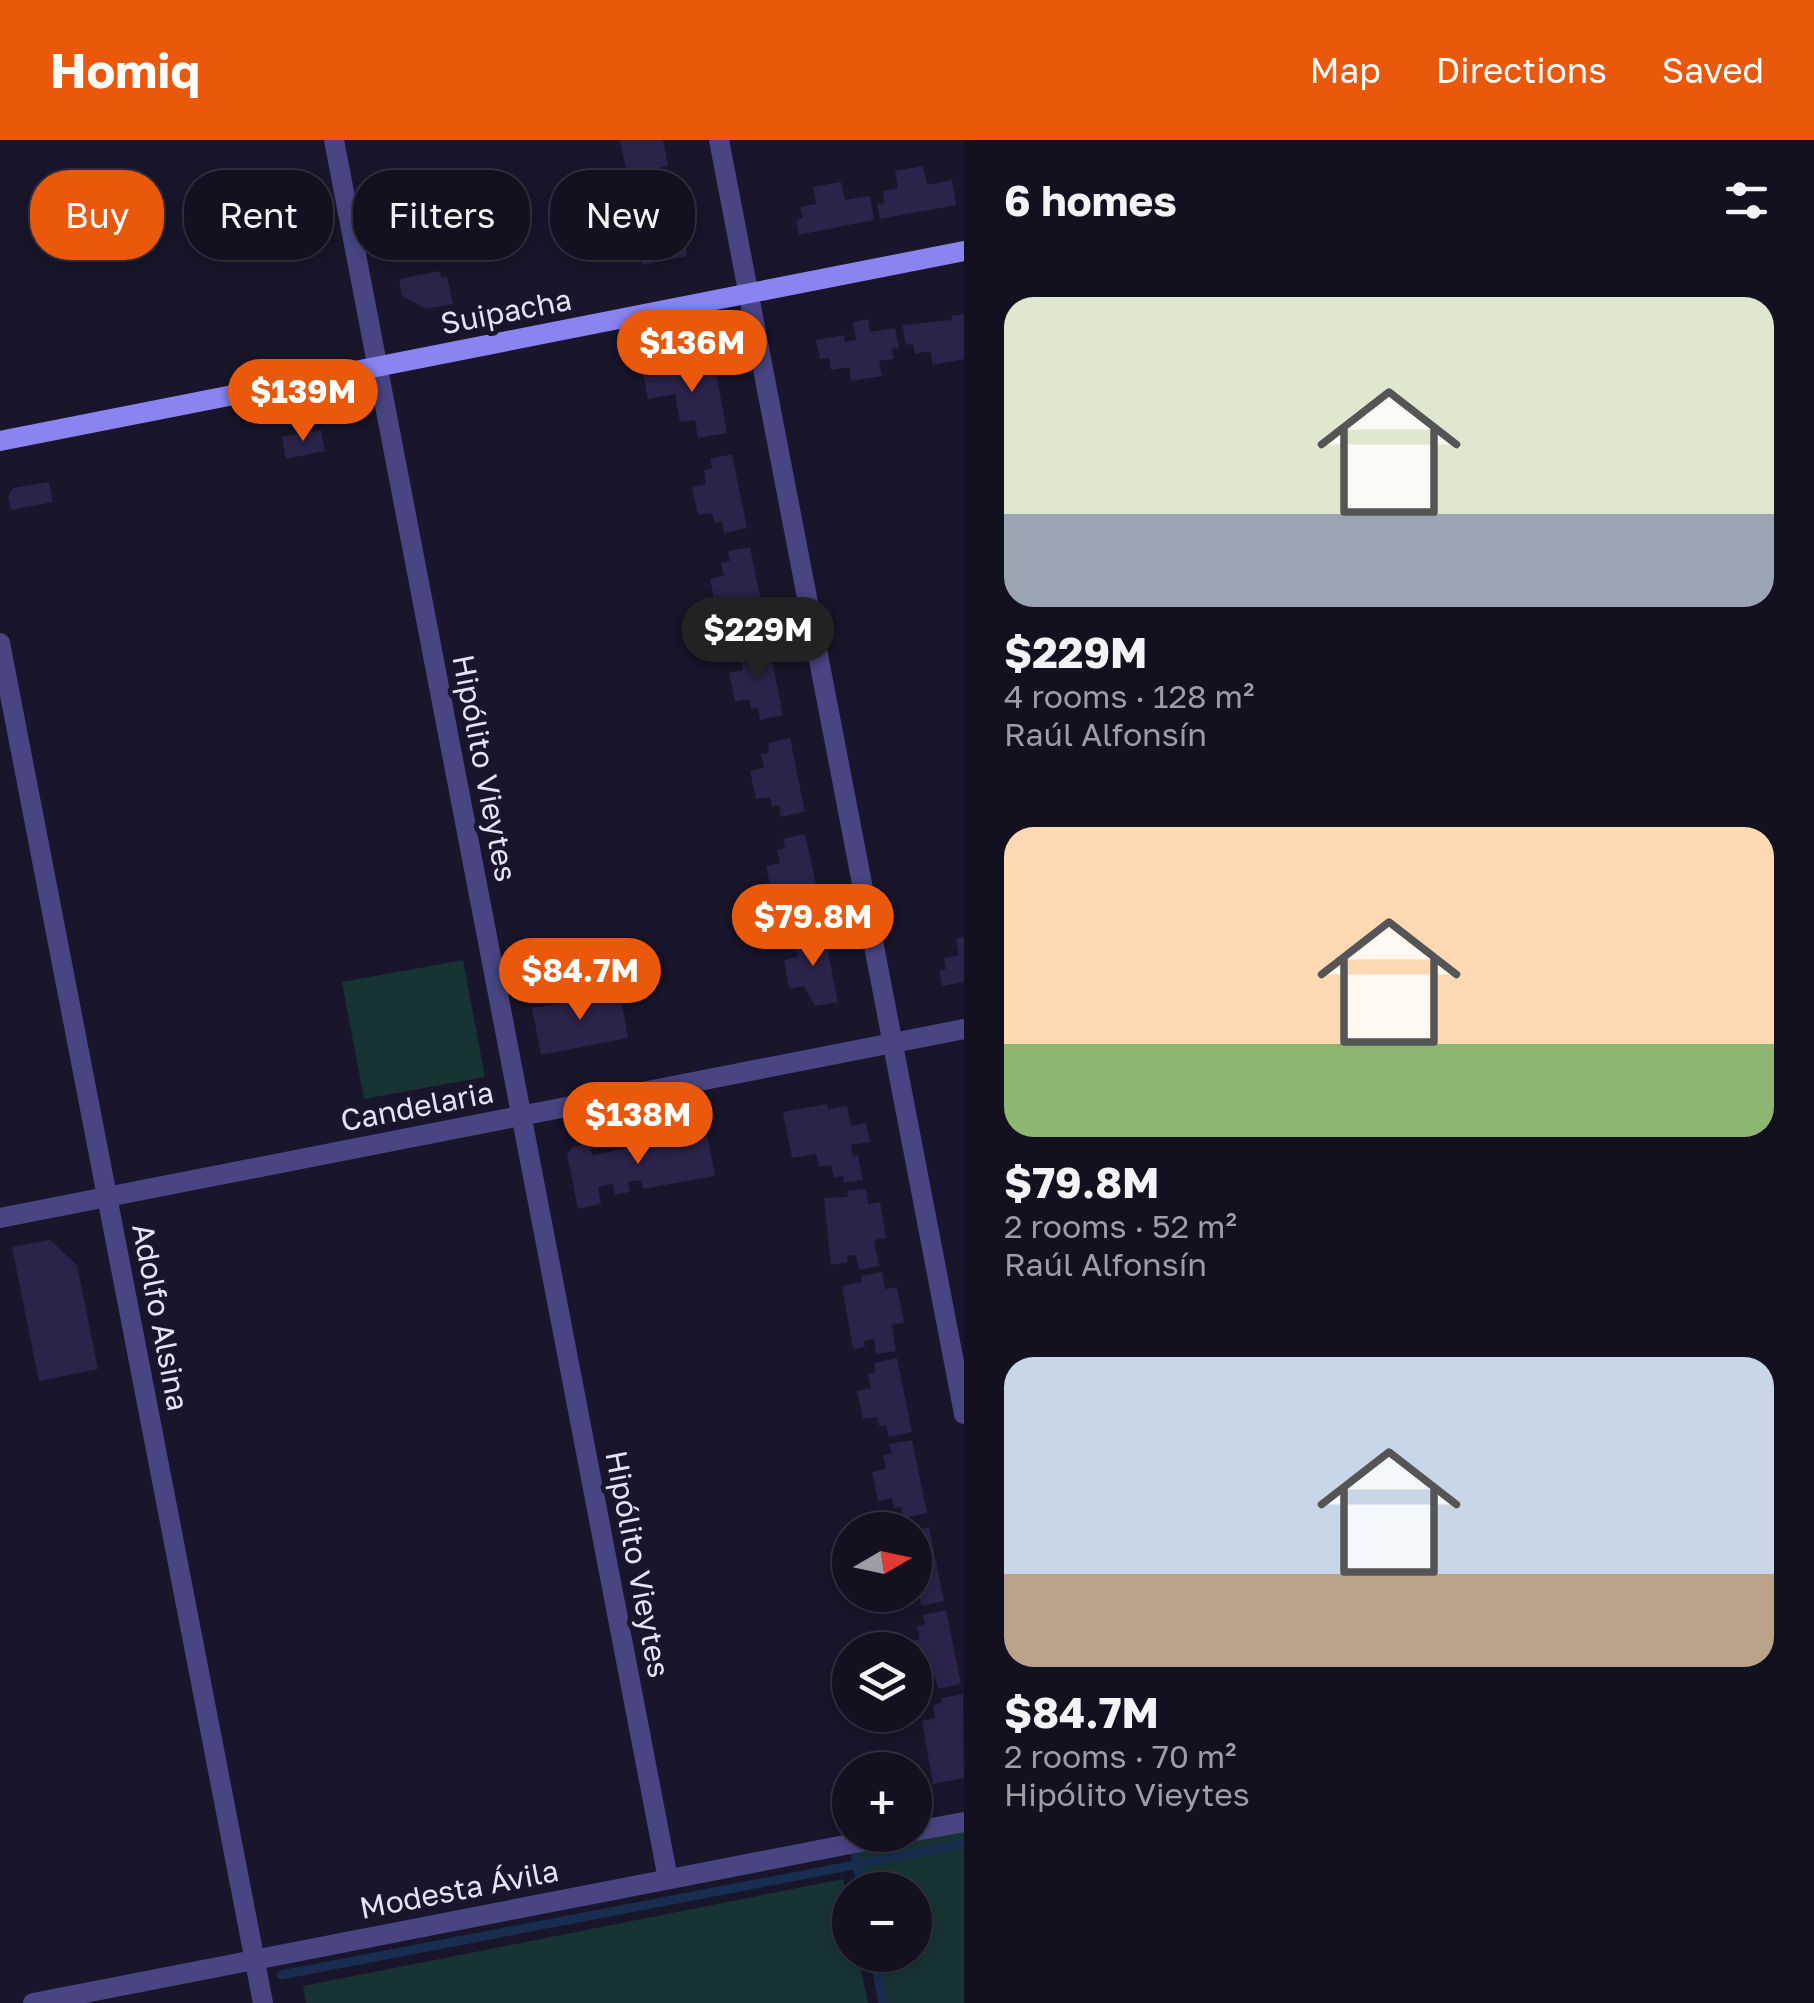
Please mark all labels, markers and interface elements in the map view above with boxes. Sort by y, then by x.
text: Homiq [50,41,200,99]
text: Map [1309,49,1381,91]
text: Directions [1436,49,1607,91]
text: Saved [1662,49,1764,91]
chip: Buy [30,170,164,260]
chip: Rent [184,170,333,260]
chip: Filters [353,170,530,260]
chip: New [550,170,695,260]
icon: filters [1719,173,1774,228]
text: 6 homes [1004,175,1177,225]
street label: Suipacha [438,281,574,341]
pin: $136M [622,310,762,395]
text: $136M [639,323,745,361]
pin: $139M [233,359,373,444]
icon: home [1299,362,1479,542]
text: $139M [250,372,356,410]
pin: $229M [688,597,828,682]
text: $229M [703,610,813,648]
text: $229M [1004,627,1147,677]
street label: Hipólito Vieytes [445,651,525,885]
text: 4 rooms · 128 m² [1004,677,1254,715]
text: Raúl Alfonsín [1004,715,1207,753]
pin: $79.8M [732,884,894,969]
icon: home [1299,892,1479,1072]
text: $79.8M [754,897,872,935]
pin: $84.7M [499,938,661,1023]
text: $84.7M [521,951,639,989]
street label: Candelaria [338,1074,496,1138]
pin: $138M [568,1082,708,1167]
text: $138M [585,1095,691,1133]
text: $79.8M [1004,1157,1159,1207]
text: 2 rooms · 52 m² [1004,1207,1237,1245]
street label: Adolfo Alsina [125,1220,197,1414]
text: Raúl Alfonsín [1004,1245,1207,1283]
icon: home [1299,1422,1479,1602]
street label: Hipólito Vieytes [598,1447,678,1681]
north arrow [832,1512,932,1612]
map controls [832,1512,932,1972]
button: layers [832,1632,932,1732]
text: $84.7M [1004,1687,1159,1737]
text: 2 rooms · 70 m² [1004,1737,1237,1775]
button: + [832,1752,932,1852]
text: Hipólito Vieytes [1004,1775,1250,1813]
street label: Modesta Ávila [357,1852,561,1926]
button: − [832,1872,932,1972]

